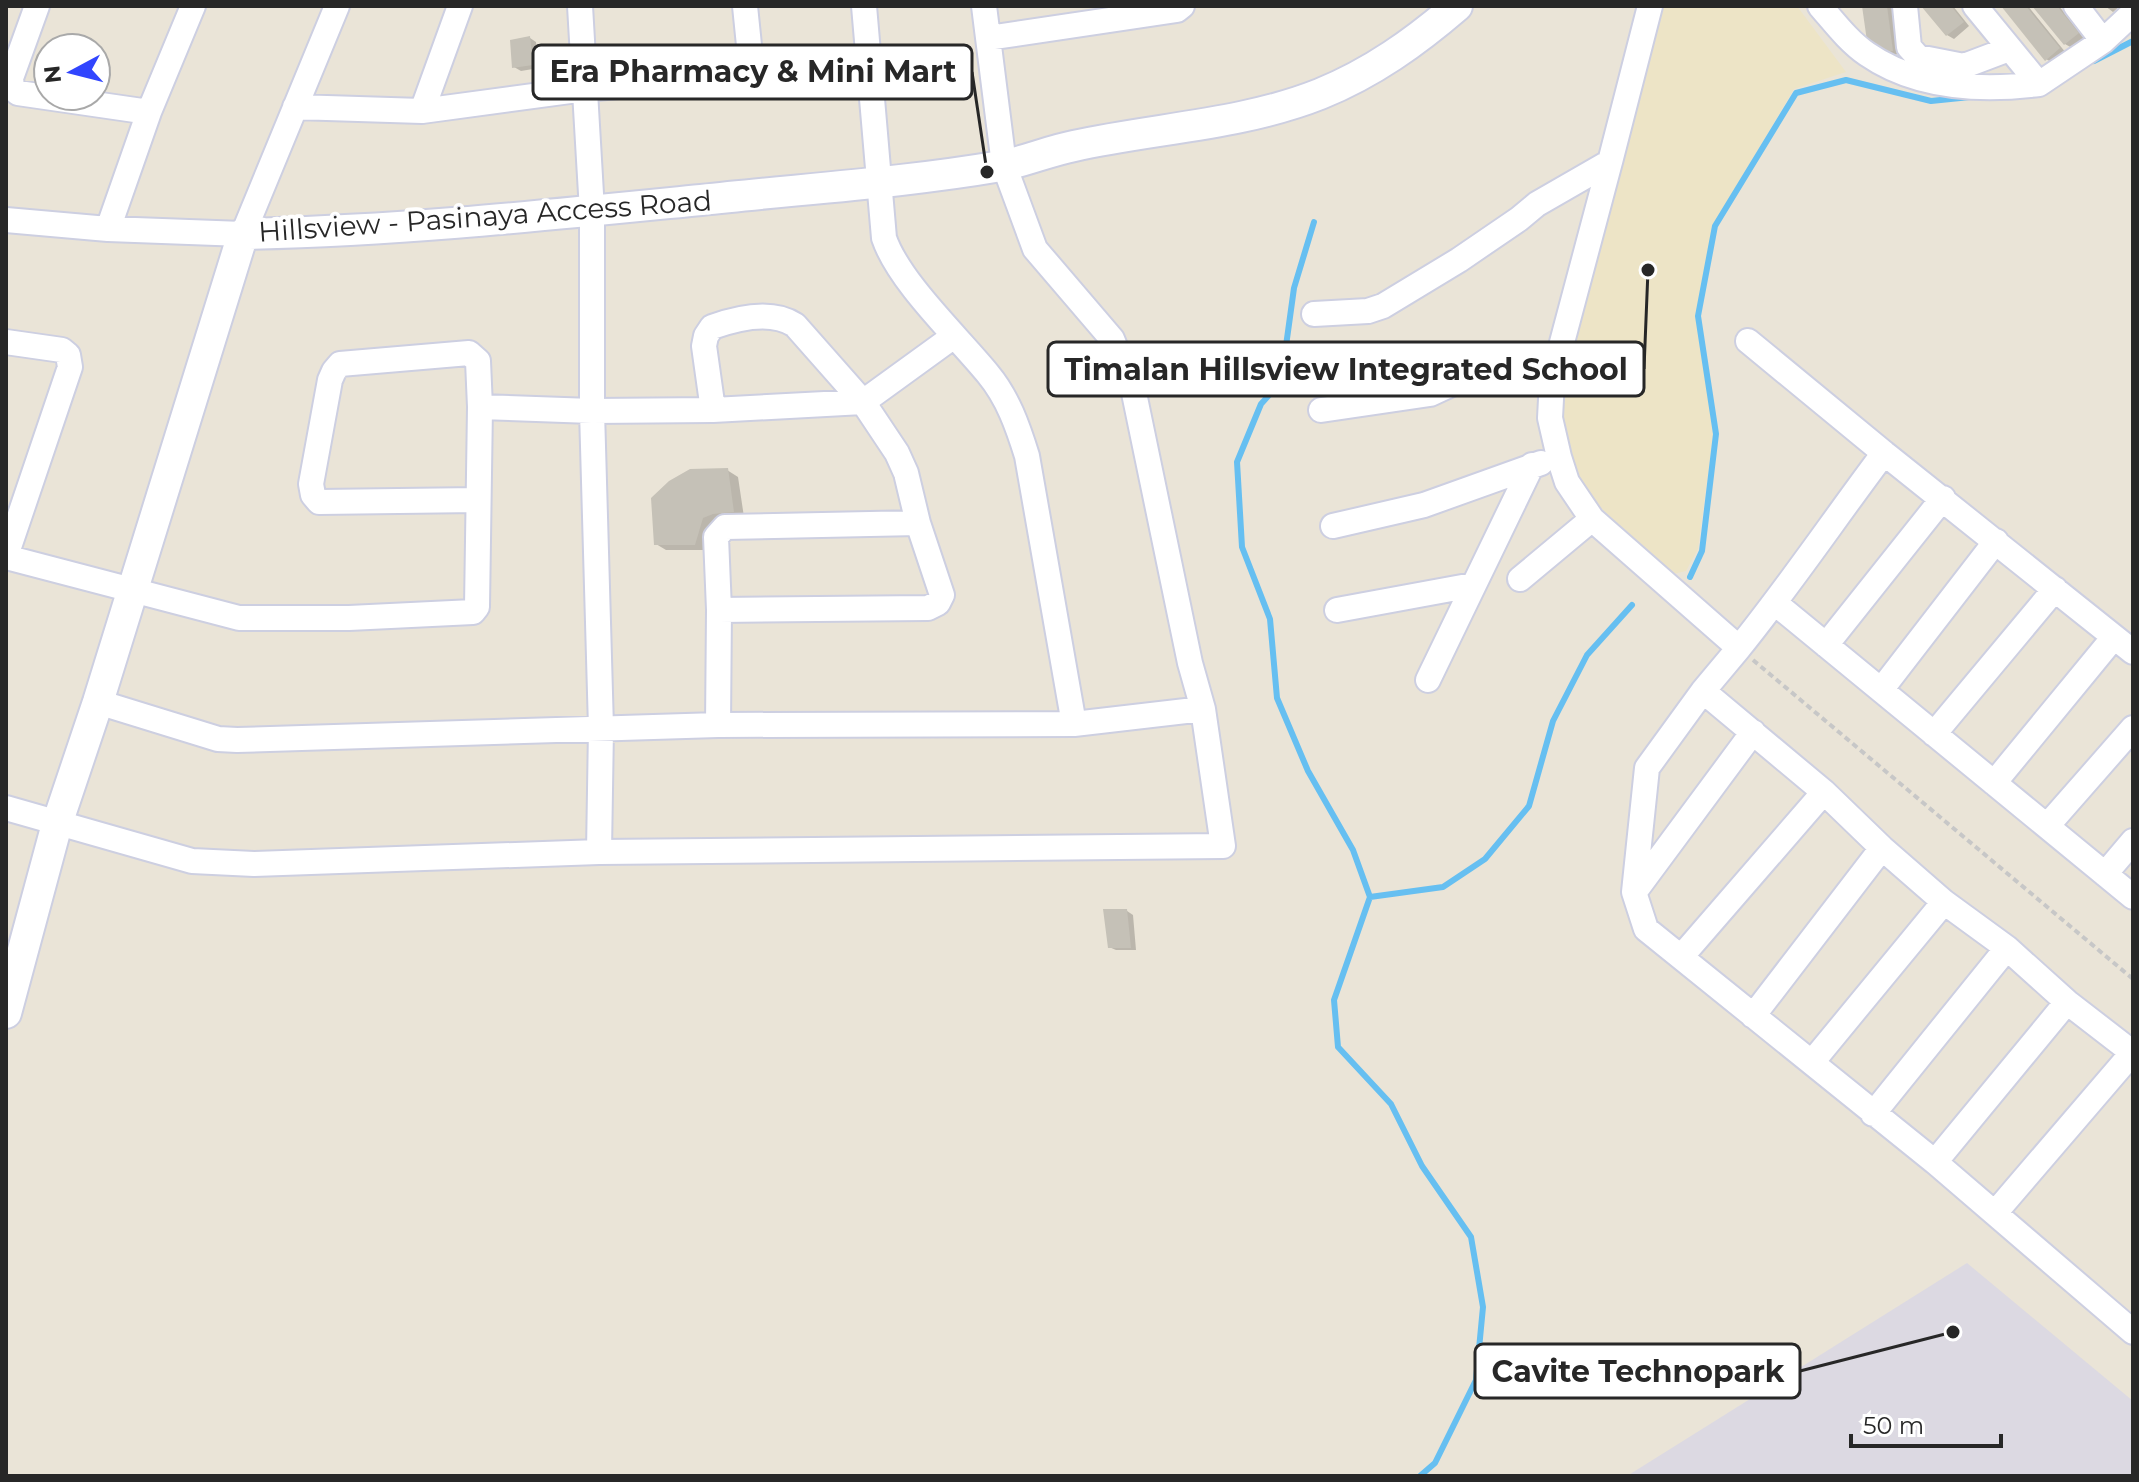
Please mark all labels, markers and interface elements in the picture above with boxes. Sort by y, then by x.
north arrow [32,32,112,112]
callout: Era Pharmacy & Mini Mart [533,45,972,99]
text: Era Pharmacy & Mini Mart [549,53,957,90]
text: N [38,64,67,85]
street label: Hillsview - Pasinaya Access Road [257,183,713,249]
callout: Timalan Hillsview Integrated School [1048,342,1644,396]
text: Timalan Hillsview Integrated School [1064,351,1628,388]
callout: Cavite Technopark [1475,1344,1800,1398]
text: Cavite Technopark [1492,1353,1785,1390]
scale bar [1851,1398,2001,1448]
text: 50 m [1863,1411,1924,1440]

